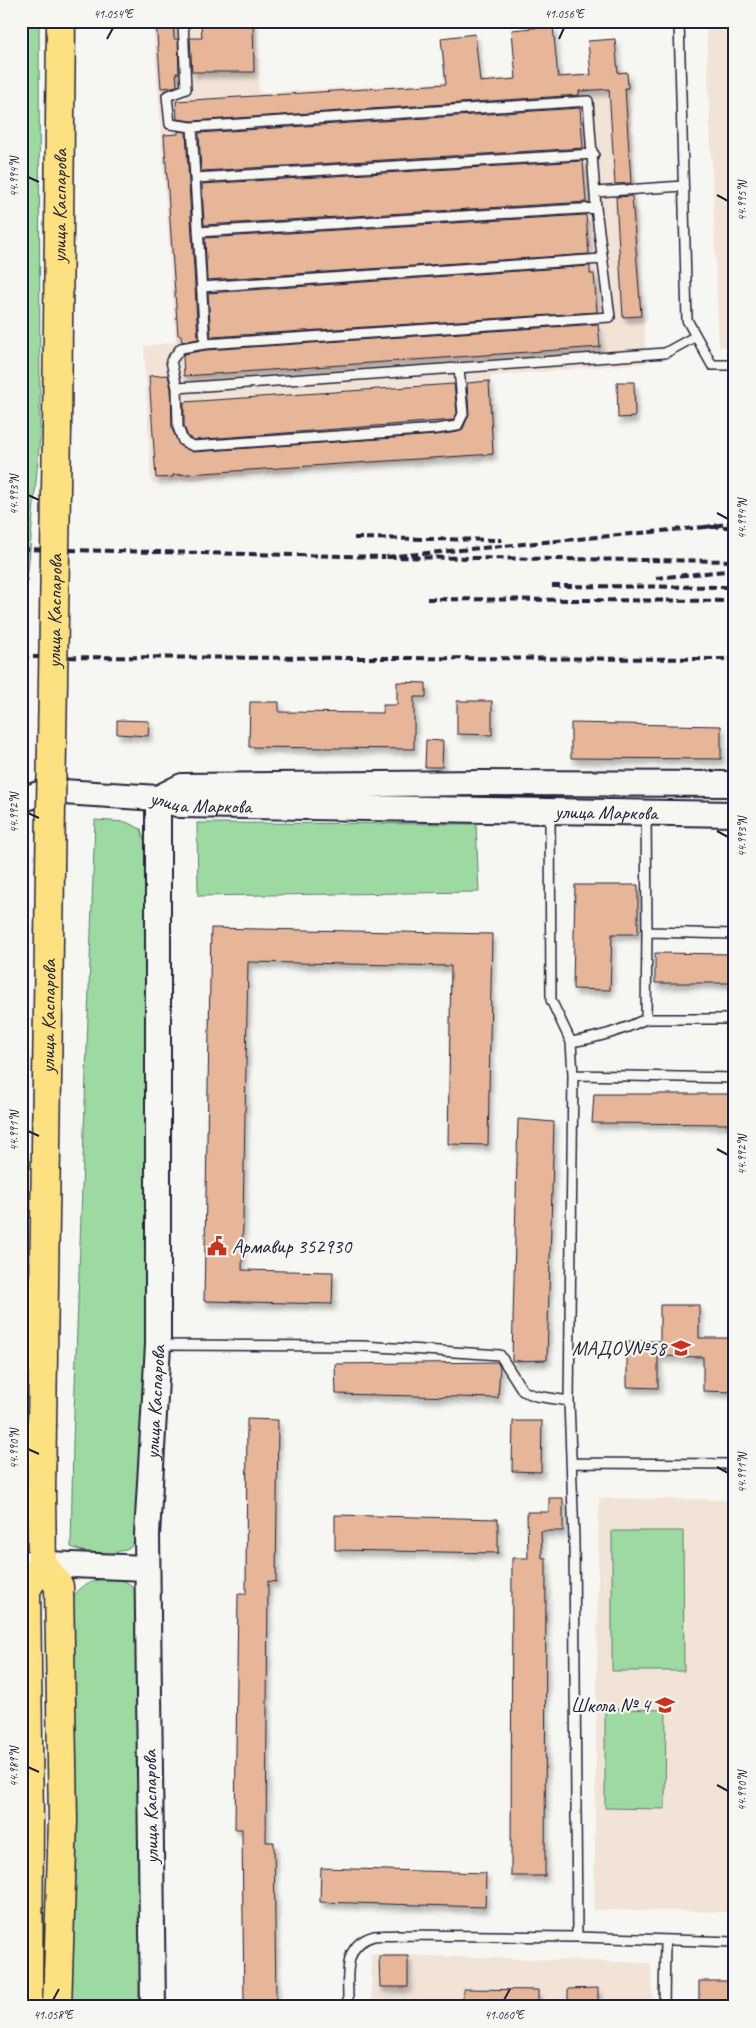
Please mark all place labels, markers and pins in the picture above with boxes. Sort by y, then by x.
place label: Армавир 352930 [232,1234,353,1259]
public building icon: Армавир 352930 [206,1235,228,1257]
place label: МАДОУ№58 [572,1336,668,1361]
school or university icon: МАДОУ№58 [670,1337,692,1359]
place label: Школа № 4 [571,1693,652,1718]
school or university icon: Школа № 4 [654,1694,676,1716]

